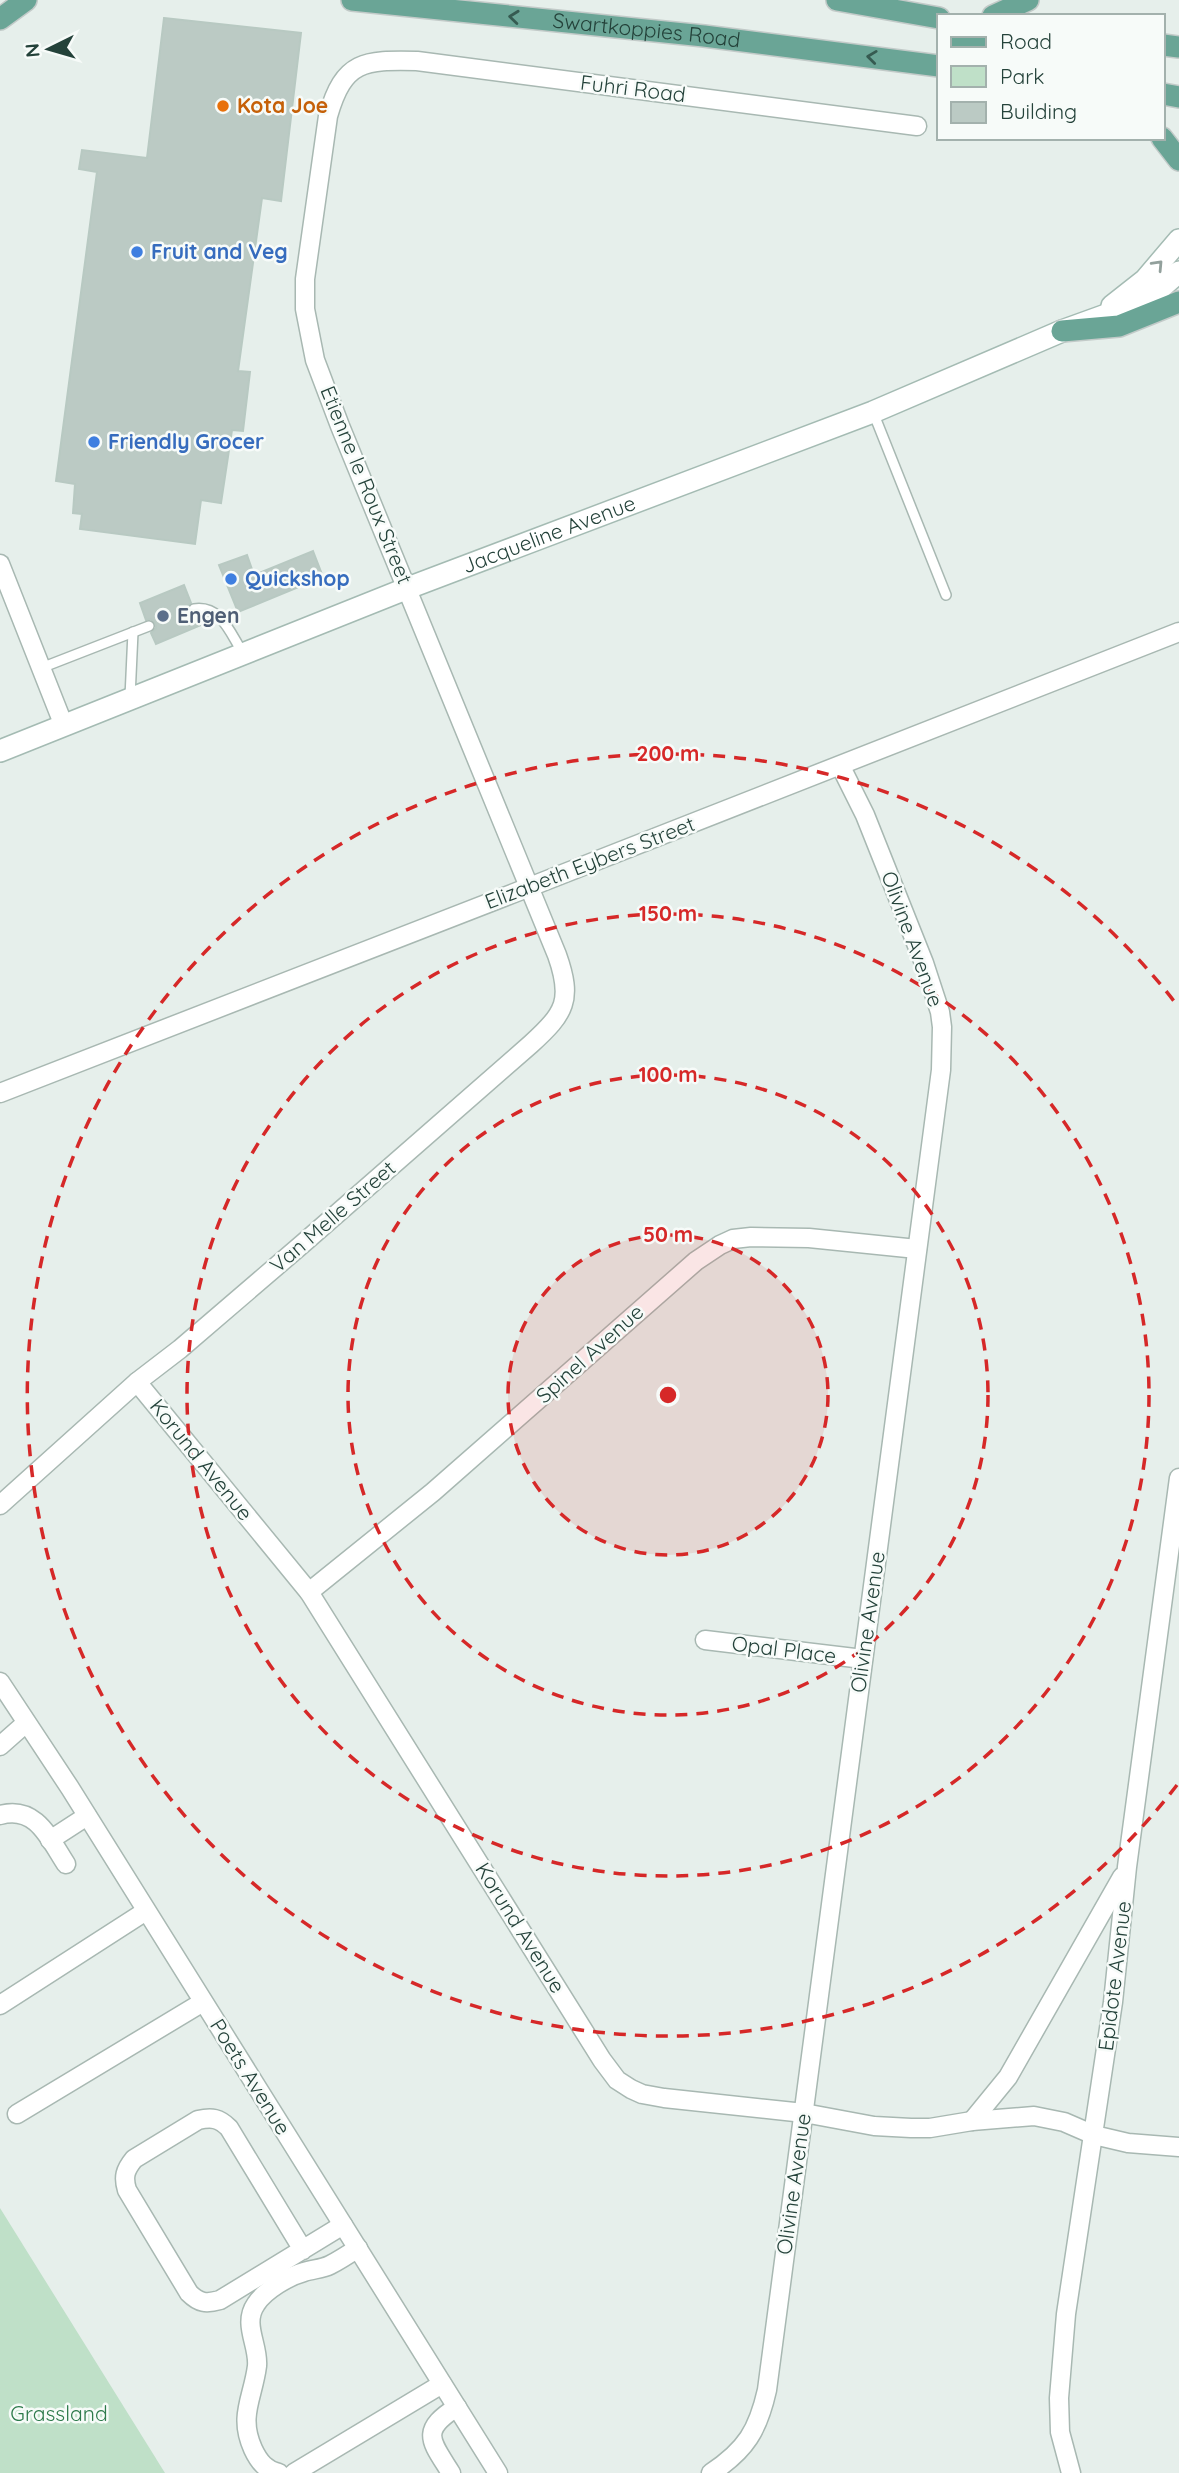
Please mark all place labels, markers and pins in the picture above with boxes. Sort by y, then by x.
place label: Kota Joe [237,92,328,118]
marker: Kota Joe [215,98,231,114]
place label: Fruit and Veg [151,238,288,264]
marker: Fruit and Veg [129,244,145,260]
place label: Friendly Grocer [108,428,264,454]
marker: Friendly Grocer [86,434,102,450]
place label: Quickshop [245,565,350,591]
marker: Quickshop [223,571,239,587]
place label: Engen [177,602,239,628]
marker: Engen [155,608,171,624]
centre of rings [656,1383,680,1407]

